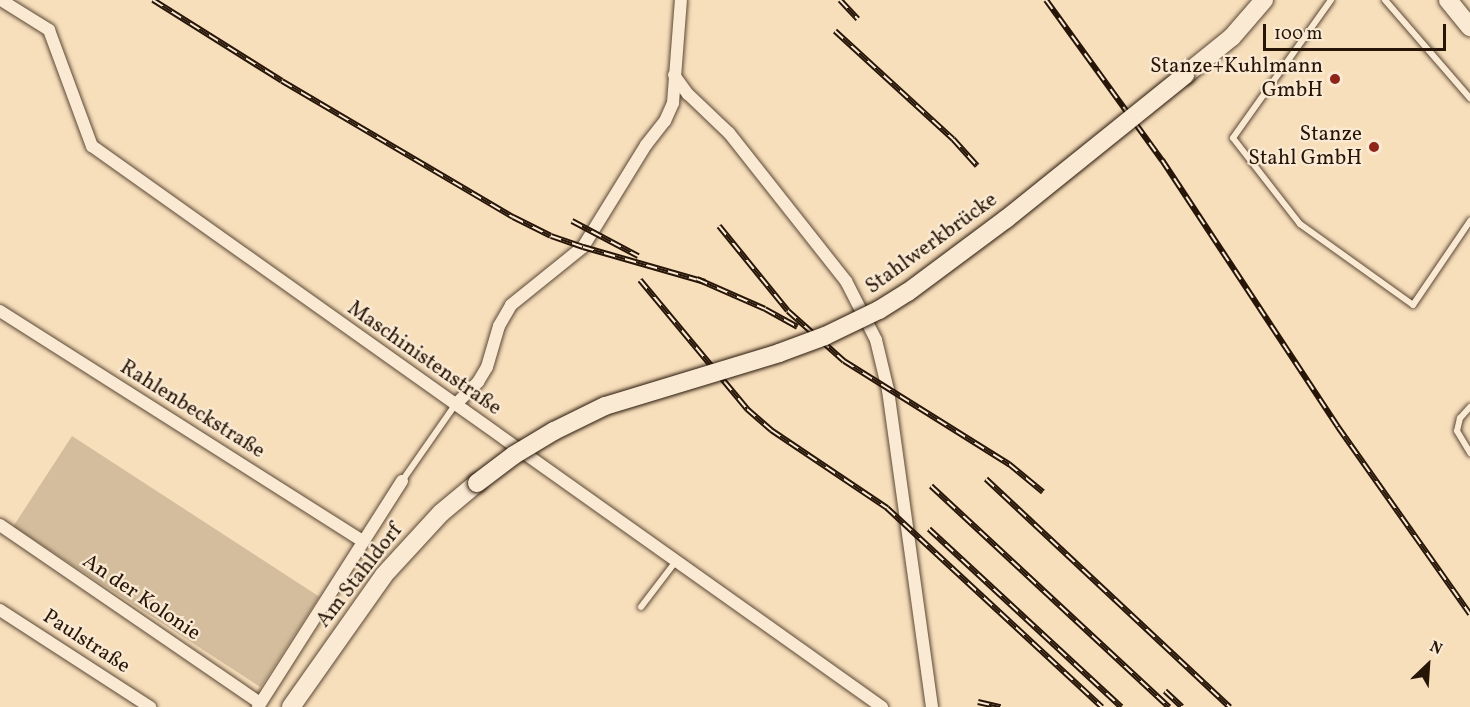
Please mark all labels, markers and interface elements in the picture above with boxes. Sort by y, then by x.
scale bar [1266,12,1449,50]
text: 100 m [1274,22,1323,47]
place label: Stanze+Kuhlmann GmbH [1150,54,1323,104]
marker: Stanze+Kuhlmann GmbH [1328,72,1342,86]
place label: Stanze Stahl GmbH [1248,122,1362,172]
marker: Stanze Stahl GmbH [1367,140,1381,154]
street label: Stahlwerkbrücke [861,188,1003,300]
street label: Maschinistenstraße [342,296,506,422]
street label: Rahlenbeckstraße [115,355,269,465]
street label: Am Stahldorf [312,519,408,633]
street label: An der Kolonie [77,549,205,647]
street label: Paulstraße [38,604,134,680]
north arrow [1398,635,1458,695]
text: N [1426,636,1446,661]

